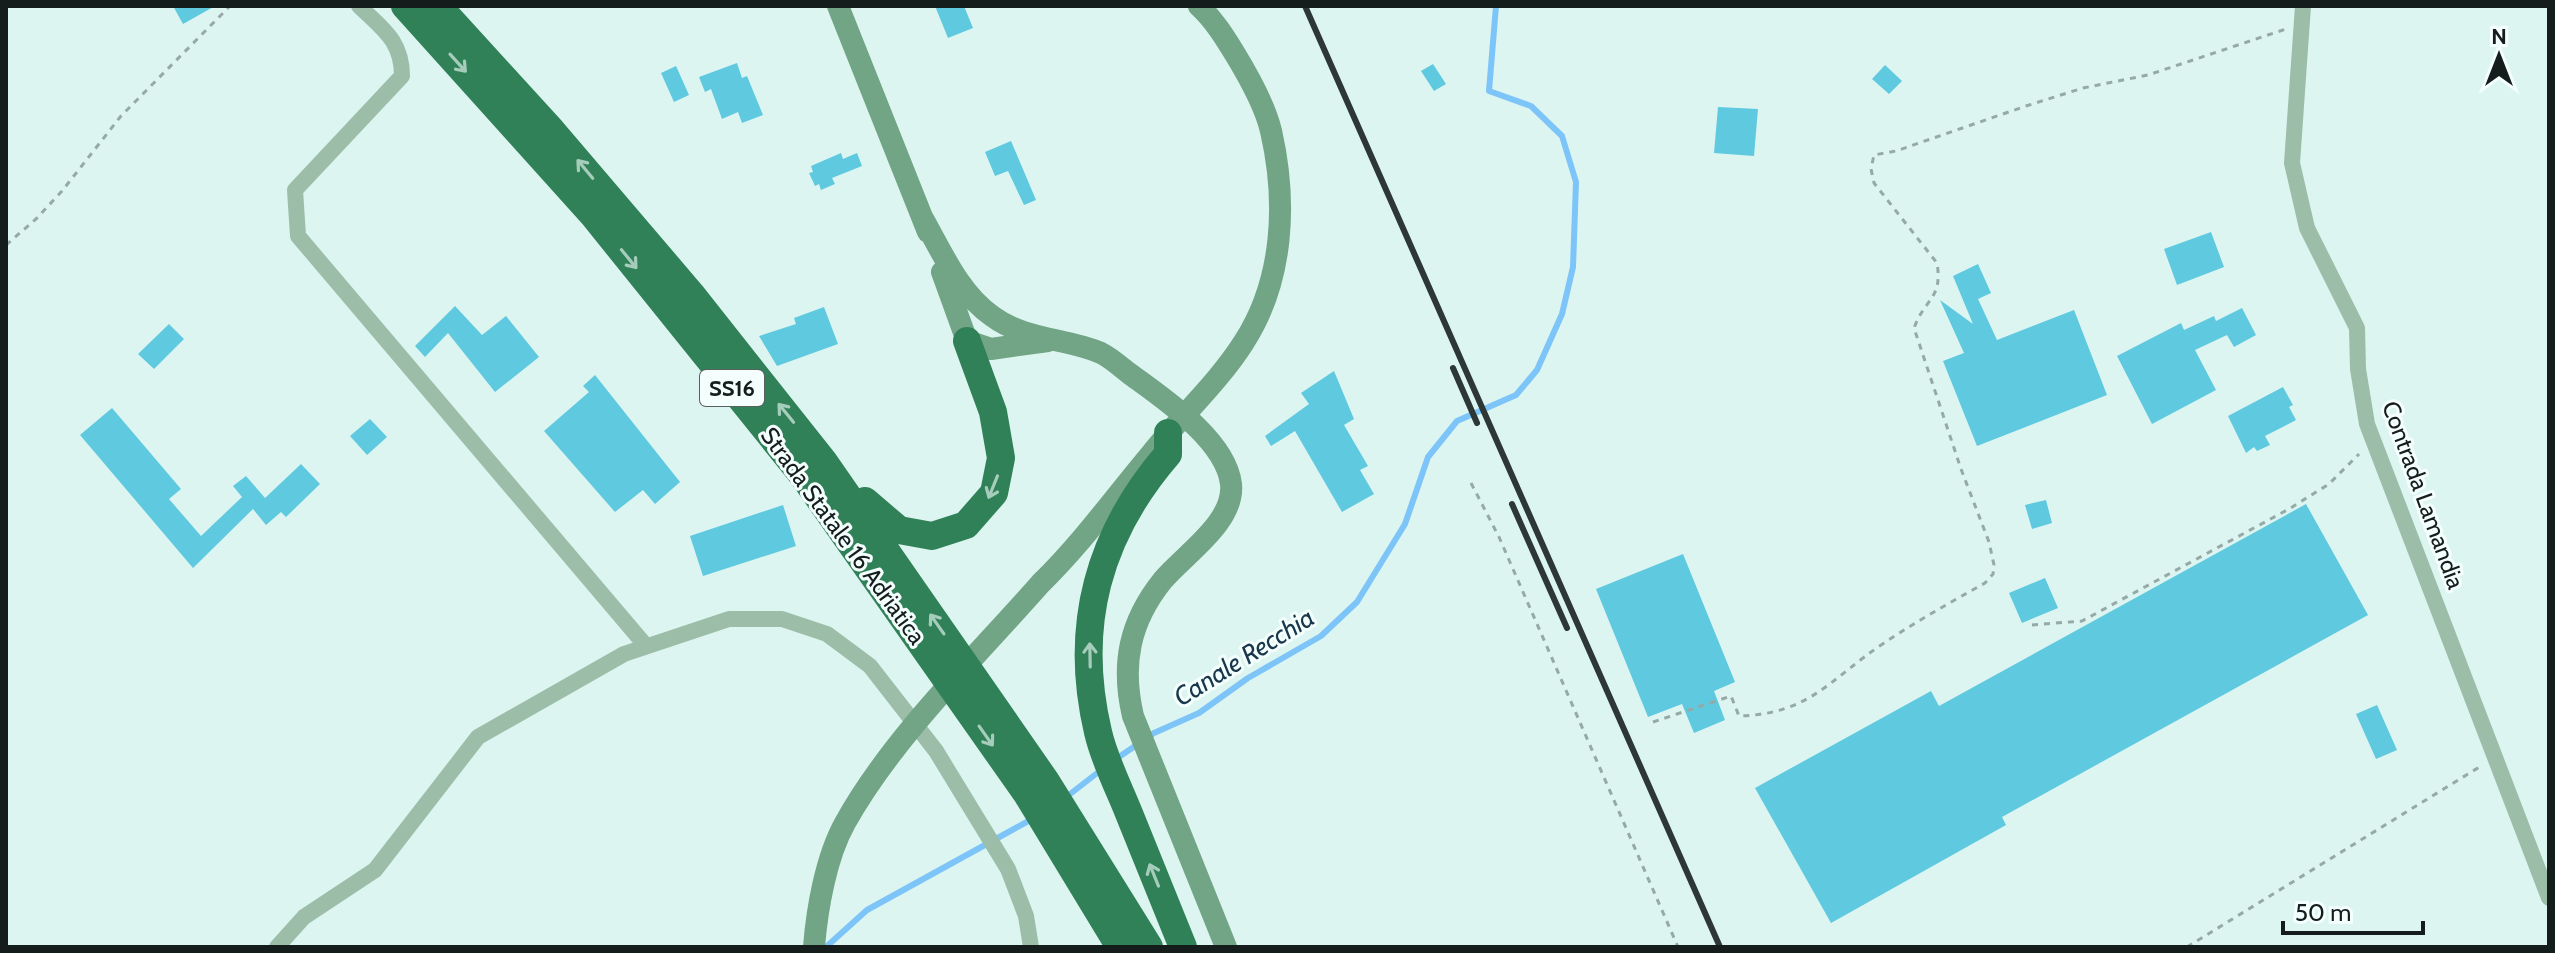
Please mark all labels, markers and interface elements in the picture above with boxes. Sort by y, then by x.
north arrow [2459,16,2539,96]
text: N [2491,23,2507,50]
one-way arrow [449,53,467,73]
one-way arrow [576,159,594,180]
one-way arrow [620,248,638,269]
road number: SS16 [700,370,764,406]
street label: Contrada Lamandia [2376,397,2471,593]
one-way arrow [777,403,794,424]
street label: Strada Statale 16 Adriatica [755,422,932,650]
one-way arrow [985,475,999,499]
water label: Canale Recchia [1168,601,1320,713]
one-way arrow [929,613,945,635]
one-way arrow [1082,642,1097,669]
one-way arrow [978,724,994,746]
one-way arrow [1146,863,1160,888]
scale bar [2283,885,2423,935]
text: 50 m [2295,898,2351,927]

